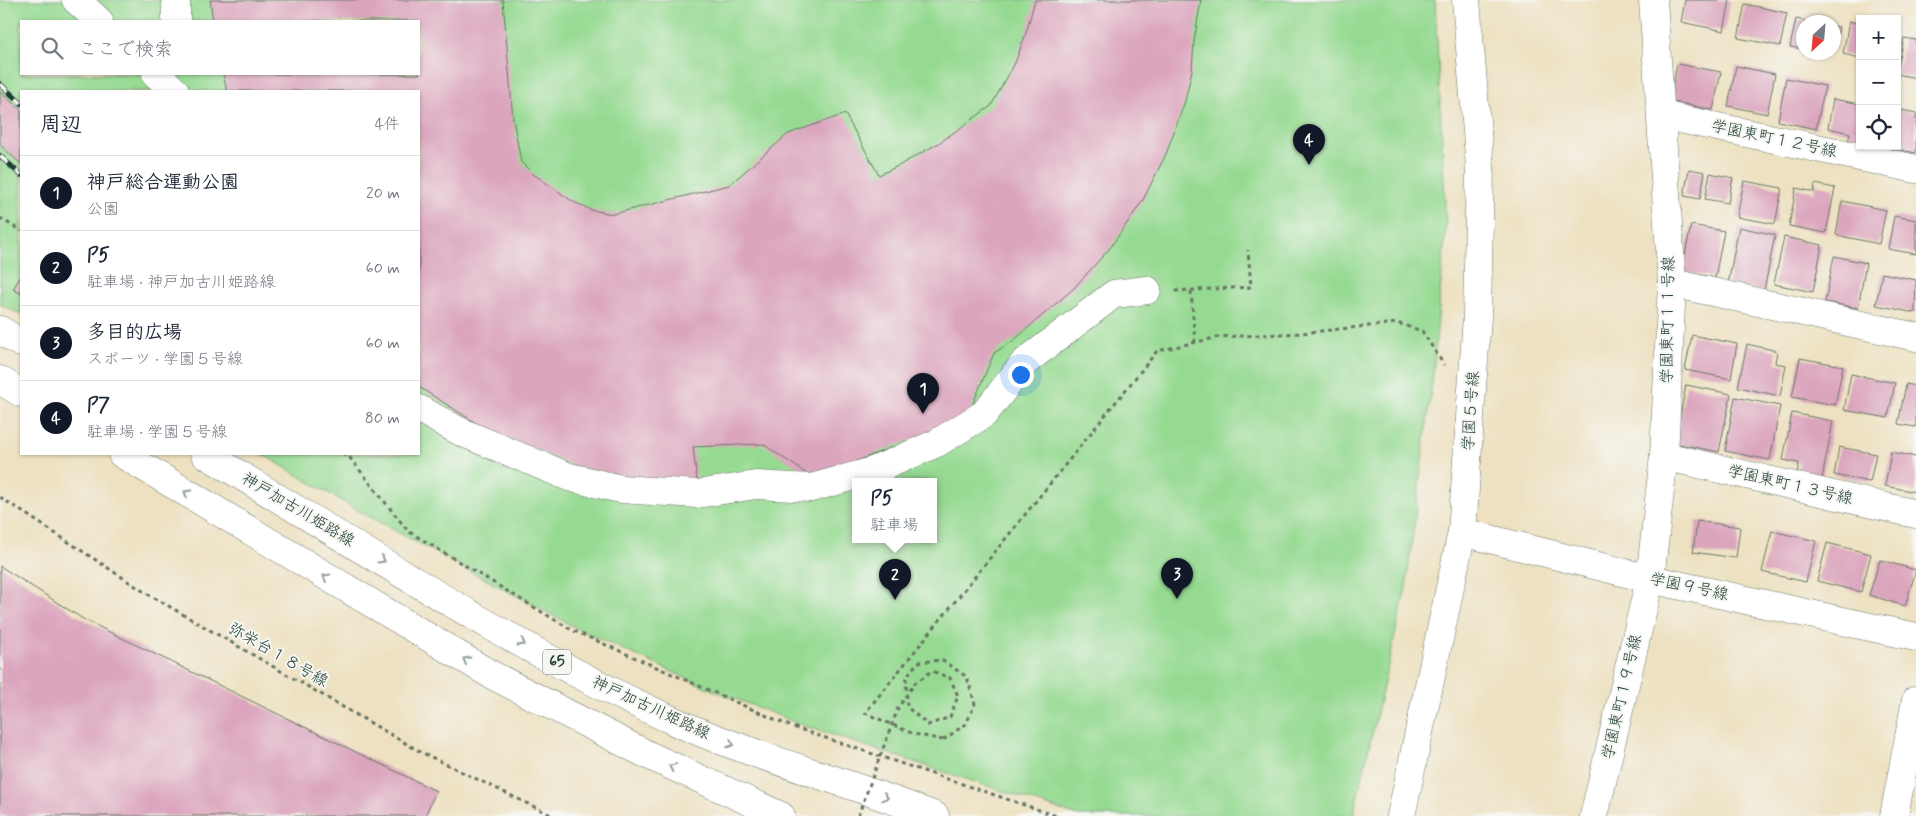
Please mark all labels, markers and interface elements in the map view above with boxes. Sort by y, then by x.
north arrow [1796,15,1841,60]
map controls [1856,15,1901,150]
button: + [1856,15,1901,60]
search box [20,20,420,75]
icon: search [38,34,66,62]
text: ここで検索 [78,37,173,62]
button: − [1856,60,1901,105]
button: locate [1856,105,1901,150]
text: 周辺 [40,111,82,139]
text: 4件 [375,114,400,135]
street label: 学園東町１２号線 [1709,115,1839,163]
pin: 4 [1293,124,1325,165]
text: 神戸総合運動公園 [87,170,239,195]
text: 1 [52,183,60,204]
text: 20 m [366,183,400,204]
text: 公園 [87,199,119,220]
text: P5 [87,243,110,268]
street label: 学園東町１１号線 [1656,256,1680,384]
text: 2 [52,258,60,279]
text: 60 m [366,258,400,279]
text: 駐車場 · 神戸加古川姫路線 [87,272,275,293]
text: 多目的広場 [87,320,182,345]
text: 3 [52,333,60,354]
text: 60 m [366,333,400,354]
text: スポーツ · 学園５号線 [87,349,243,370]
your location [1008,362,1034,388]
street label: 学園５号線 [1458,370,1484,452]
pin: 1 [907,373,939,414]
text: P7 [87,393,110,418]
text: 4 [51,408,61,429]
text: 80 m [365,408,400,429]
text: 駐車場 · 学園５号線 [87,422,227,443]
street label: 学園東町１３号線 [1725,460,1855,510]
street label: 神戸加古川姫路線 [238,468,358,552]
popup [852,478,937,543]
text: P5 [870,486,893,511]
one-way arrow [184,490,193,500]
text: 駐車場 [870,515,919,536]
one-way arrow [376,554,385,564]
pin: 3 [1161,558,1193,599]
pin: 2 [879,559,911,600]
street label: 学園９号線 [1648,568,1730,606]
one-way arrow [323,574,332,584]
street label: 弥栄台１８号線 [224,618,332,692]
street label: 学園東町１９号線 [1597,632,1647,762]
one-way arrow [517,636,526,646]
road number: 65 [543,650,571,674]
one-way arrow [462,657,471,667]
street label: 神戸加古川姫路線 [589,671,713,745]
one-way arrow [726,738,735,748]
one-way arrow [668,763,677,773]
one-way arrow [880,791,888,801]

